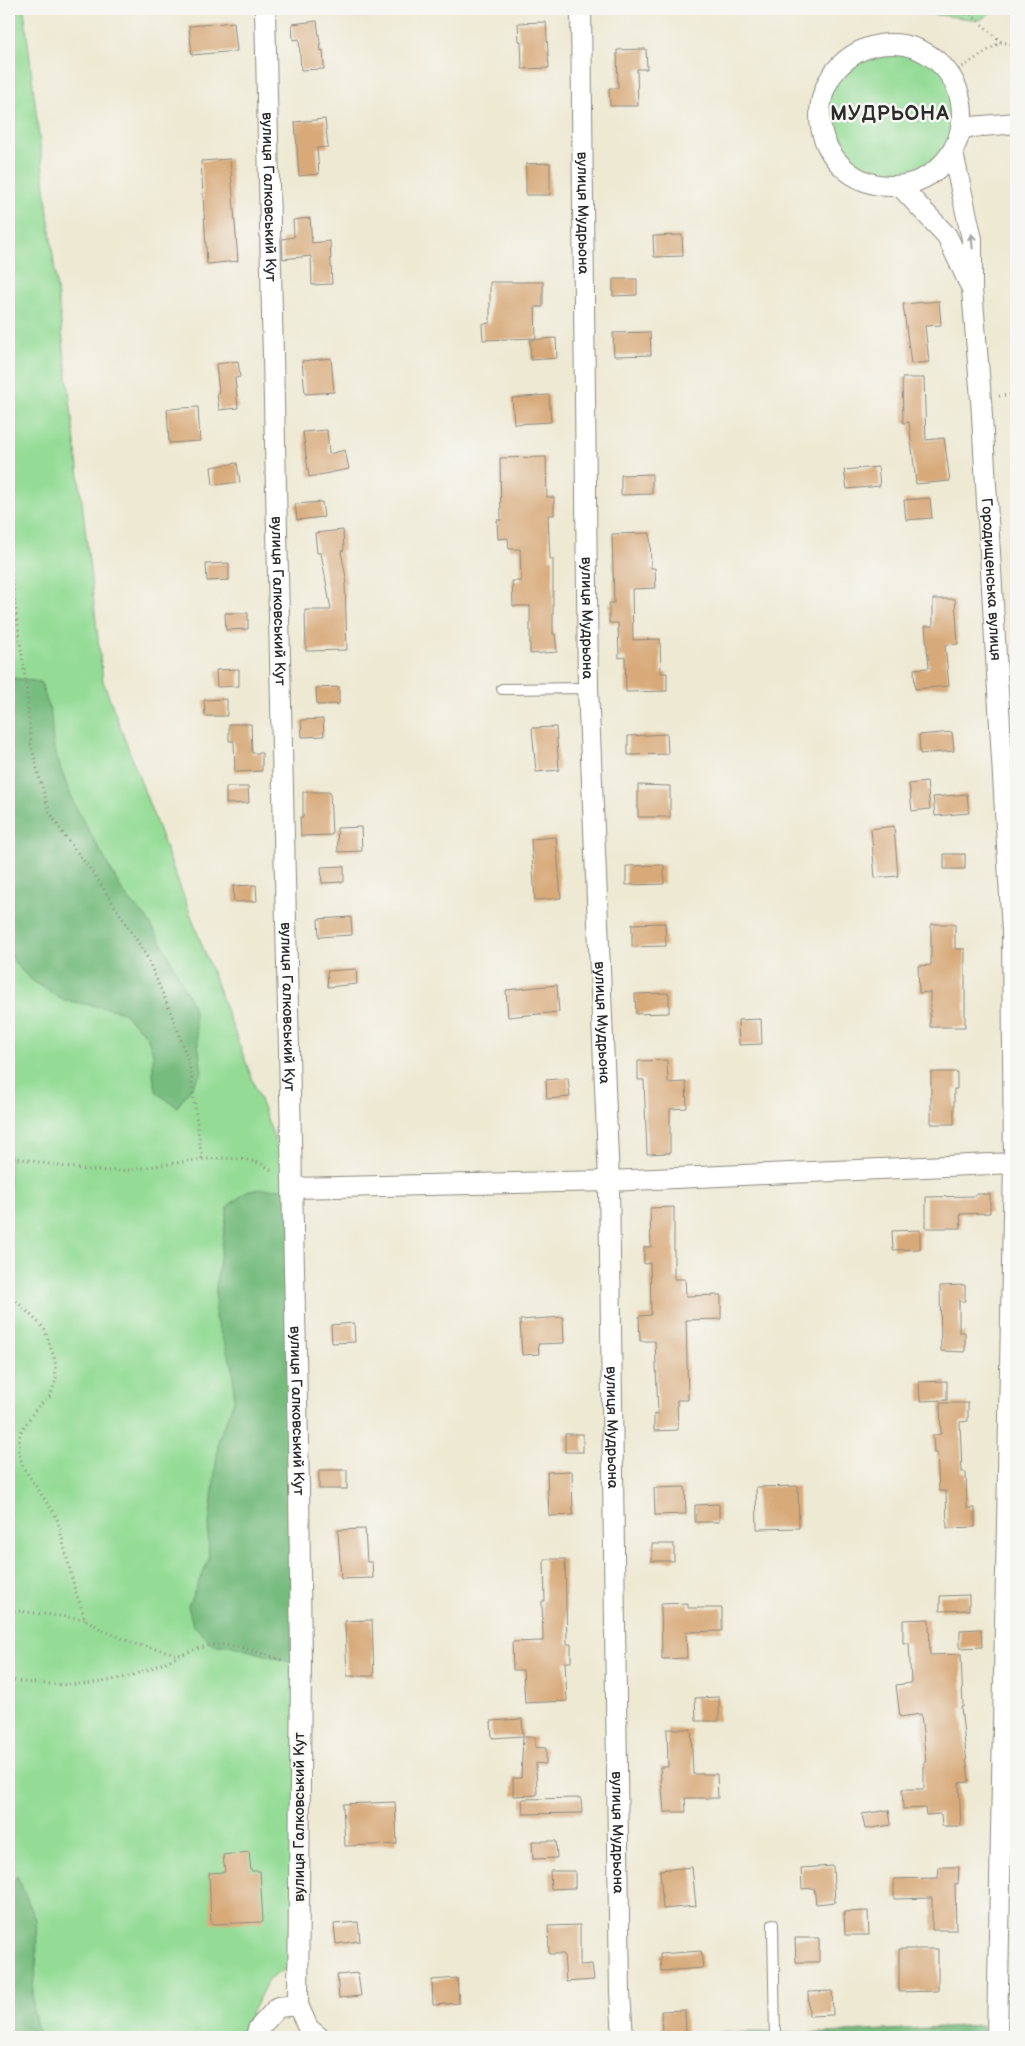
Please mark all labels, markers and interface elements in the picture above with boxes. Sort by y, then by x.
district label: МУДРЬОНА [830,102,950,126]
street label: вулиця Галковський Кут [257,112,280,282]
street label: вулиця Мудрьона [572,152,593,275]
one-way arrow [967,233,976,249]
street label: Городищенська вулиця [977,497,1005,661]
street label: вулиця Галковський Кут [267,516,290,686]
street label: вулиця Мудрьона [577,557,597,680]
street label: вулиця Галковський Кут [276,922,299,1092]
street label: вулиця Мудрьона [590,961,614,1084]
street label: вулиця Галковський Кут [285,1326,308,1495]
street label: вулиця Мудрьона [602,1366,622,1489]
street label: вулиця Галковський Кут [290,1732,309,1902]
street label: вулиця Мудрьона [607,1771,628,1894]

